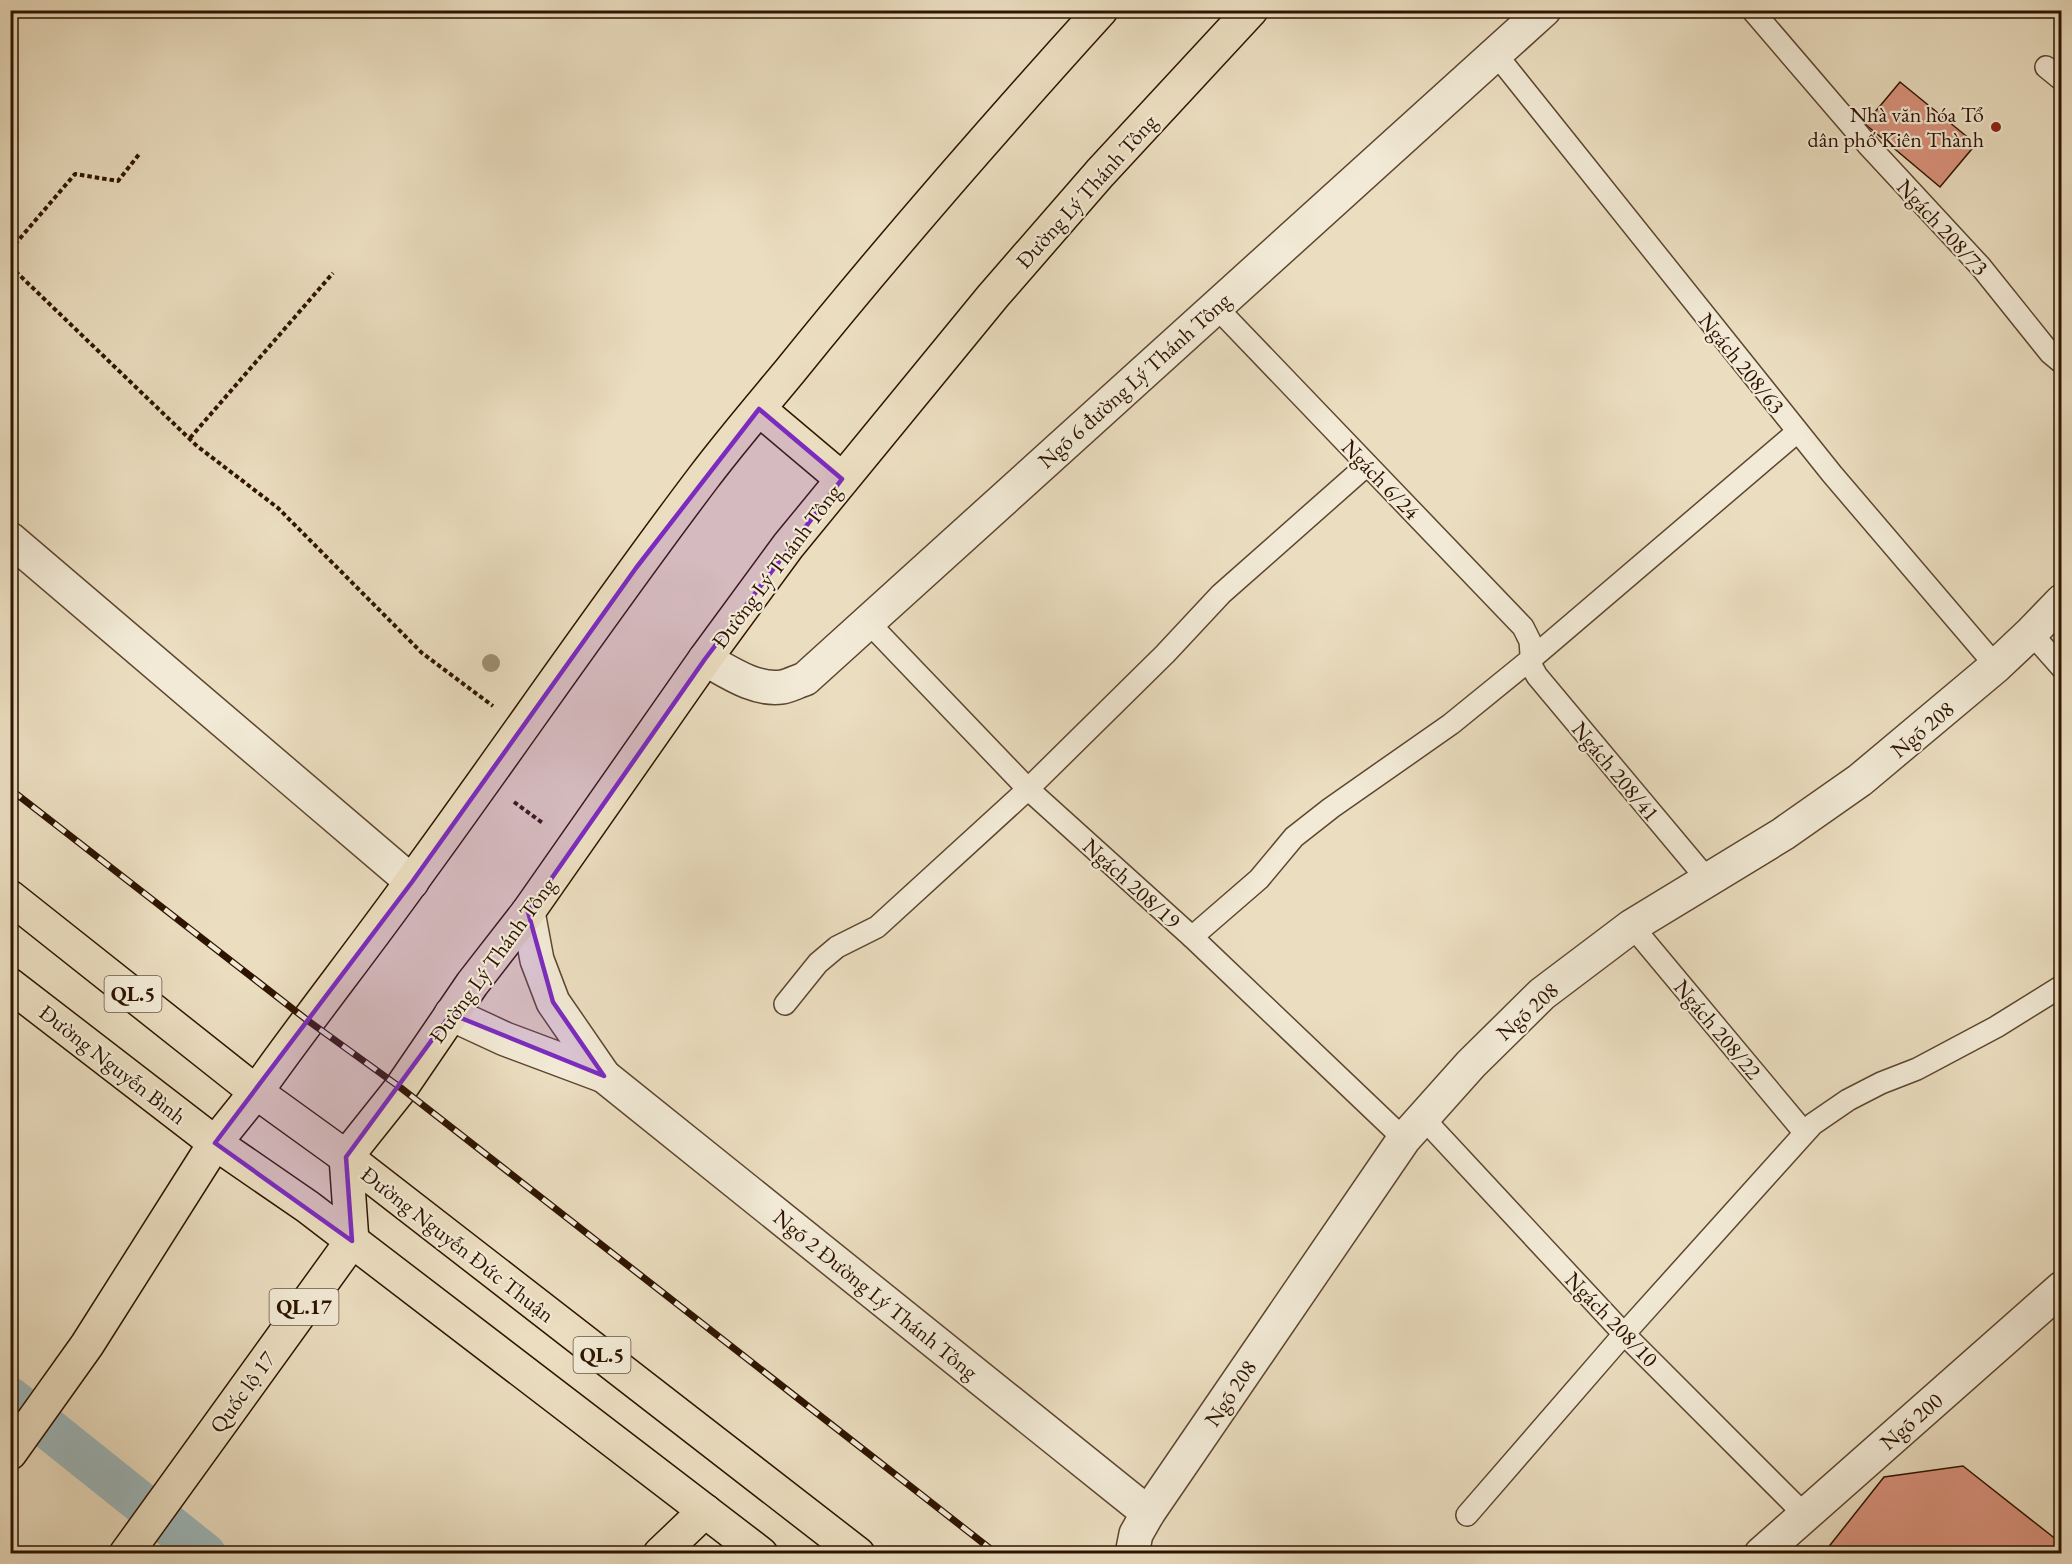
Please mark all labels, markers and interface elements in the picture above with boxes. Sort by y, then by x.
place label: Nhà văn hóa Tổ dân phố Kiên Thành [1808,100,1984,154]
street label: Đường Lý Thánh Tông [1009,108,1164,275]
marker: Nhà văn hóa Tổ dân phố Kiên Thành [1989,120,2003,134]
street label: Ngách 208/73 [1890,173,1995,282]
street label: Ngõ 6 đường Lý Thánh Tông [1032,286,1237,475]
street label: Ngách 208/63 [1692,307,1791,420]
street label: Ngách 6/24 [1335,433,1426,526]
street label: Đường Lý Thánh Tông [705,478,848,654]
street label: Ngõ 208 [1885,695,1960,764]
street label: Ngách 208/41 [1565,715,1666,827]
street label: Ngách 208/19 [1077,832,1187,935]
street label: Đường Lý Thánh Tông [422,871,563,1049]
street label: Ngách 208/22 [1667,973,1768,1086]
road number: QL.5 [104,976,162,1012]
street label: Ngõ 208 [1490,976,1565,1047]
street label: Đường Nguyễn Bình [33,998,192,1131]
street label: Đường Nguyễn Đức Thuận [355,1160,561,1329]
street label: Ngõ 2 Đường Lý Thánh Tông [767,1203,984,1386]
street label: Ngách 208/10 [1559,1265,1665,1374]
road number: QL.17 [270,1289,338,1325]
road number: QL.5 [574,1337,630,1373]
street label: Quốc lộ 17 [203,1345,282,1439]
street label: Ngõ 208 [1198,1355,1263,1432]
street label: Ngõ 200 [1874,1386,1949,1457]

